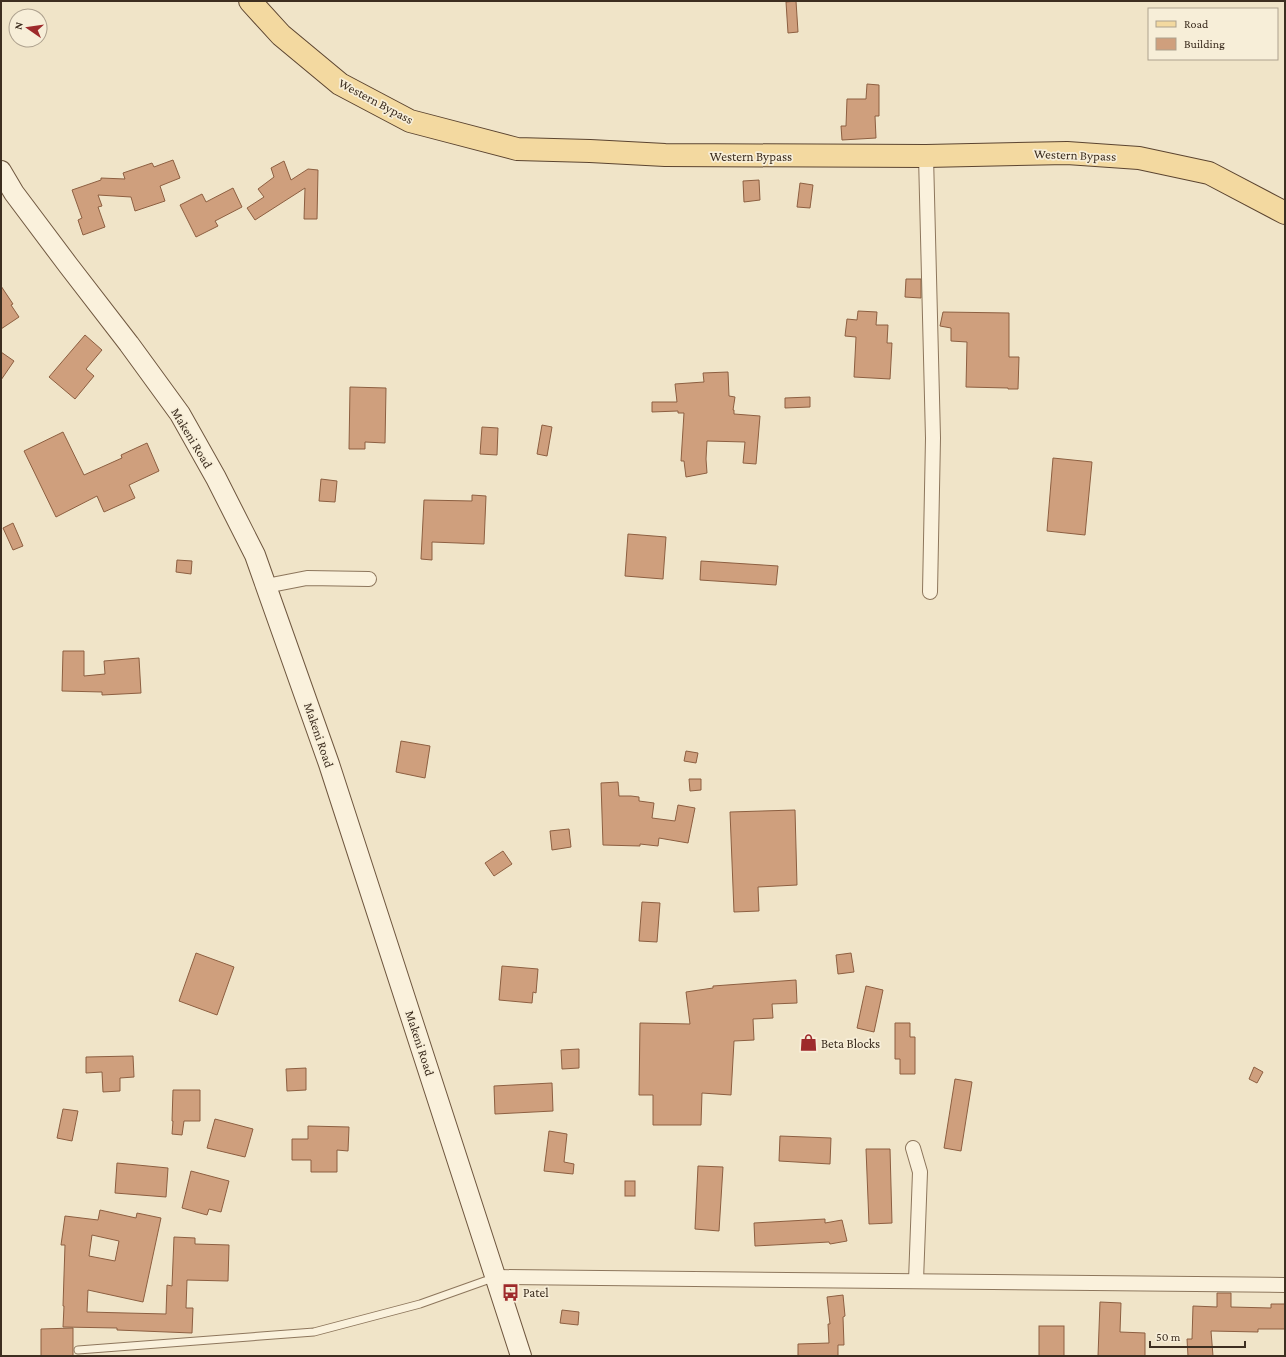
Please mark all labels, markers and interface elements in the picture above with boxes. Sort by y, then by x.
north arrow [8,8,48,48]
legend [1148,8,1278,60]
text: Road [1184,17,1209,31]
text: N [12,20,25,31]
text: Building [1184,37,1225,51]
street label: Western Bypass [336,75,416,127]
street label: Western Bypass [1034,146,1116,164]
street label: Western Bypass [710,149,792,164]
street label: Makeni Road [168,405,216,471]
street label: Makeni Road [301,700,337,770]
street label: Makeni Road [402,1008,438,1078]
shop icon: Beta Blocks [798,1033,818,1053]
place label: Beta Blocks [821,1036,880,1051]
bus stop icon: Patel [500,1282,520,1302]
place label: Patel [523,1285,549,1300]
scale bar [1150,1323,1245,1349]
text: 50 m [1156,1330,1181,1344]

